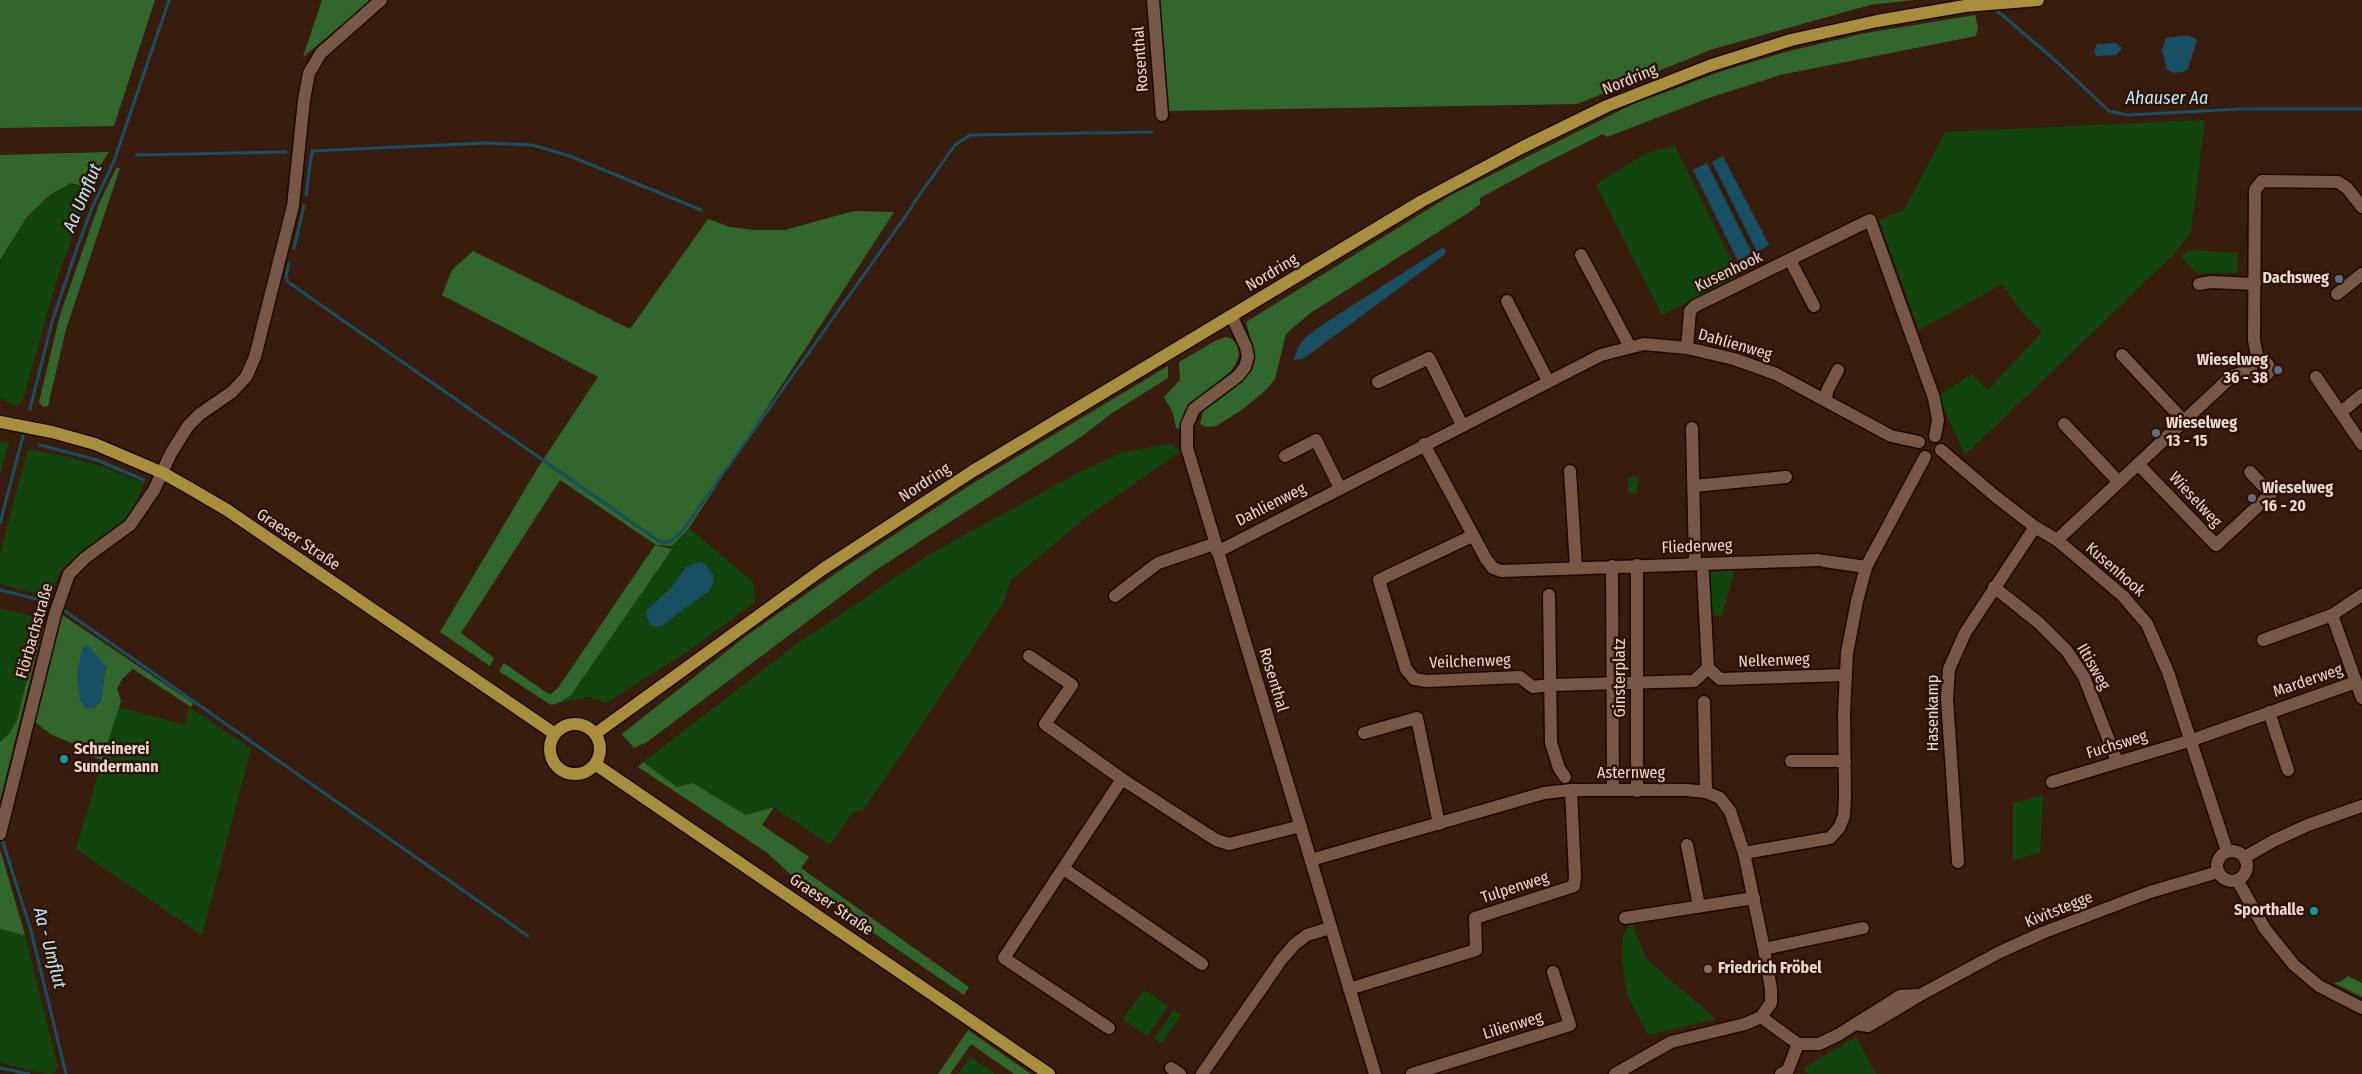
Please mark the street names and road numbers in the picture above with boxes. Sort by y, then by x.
street label: Rosenthal [1129,26,1153,92]
street label: Nordring [1600,60,1660,100]
street label: Kusenhook [1692,247,1766,297]
street label: Nordring [1242,250,1302,296]
street label: Dahlienweg [1696,325,1774,365]
street label: Nordring [896,459,954,507]
street label: Wieselweg [2165,468,2225,532]
street label: Dahlienweg [1233,479,1309,531]
street label: Graeser Straße [253,505,343,575]
street label: Fliederweg [1661,536,1733,558]
street label: Kusenhook [2081,539,2149,601]
street label: Flörbachstraße [12,581,58,681]
street label: Ginsterplatz [1611,639,1631,717]
street label: Iltisweg [2072,640,2114,694]
street label: Rosenthal [1254,646,1292,714]
street label: Nelkenweg [1738,650,1810,672]
street label: Veilchenweg [1429,651,1511,673]
street label: Marderweg [2271,660,2345,702]
street label: Hasenkamp [1924,675,1944,751]
street label: Fuchsweg [2084,727,2150,763]
street label: Asternweg [1597,764,1665,784]
street label: Tulpenweg [1479,868,1551,908]
street label: Graeser Straße [786,870,876,940]
street label: Kivitstegge [2022,888,2096,932]
street label: Lilienweg [1481,1008,1545,1044]

